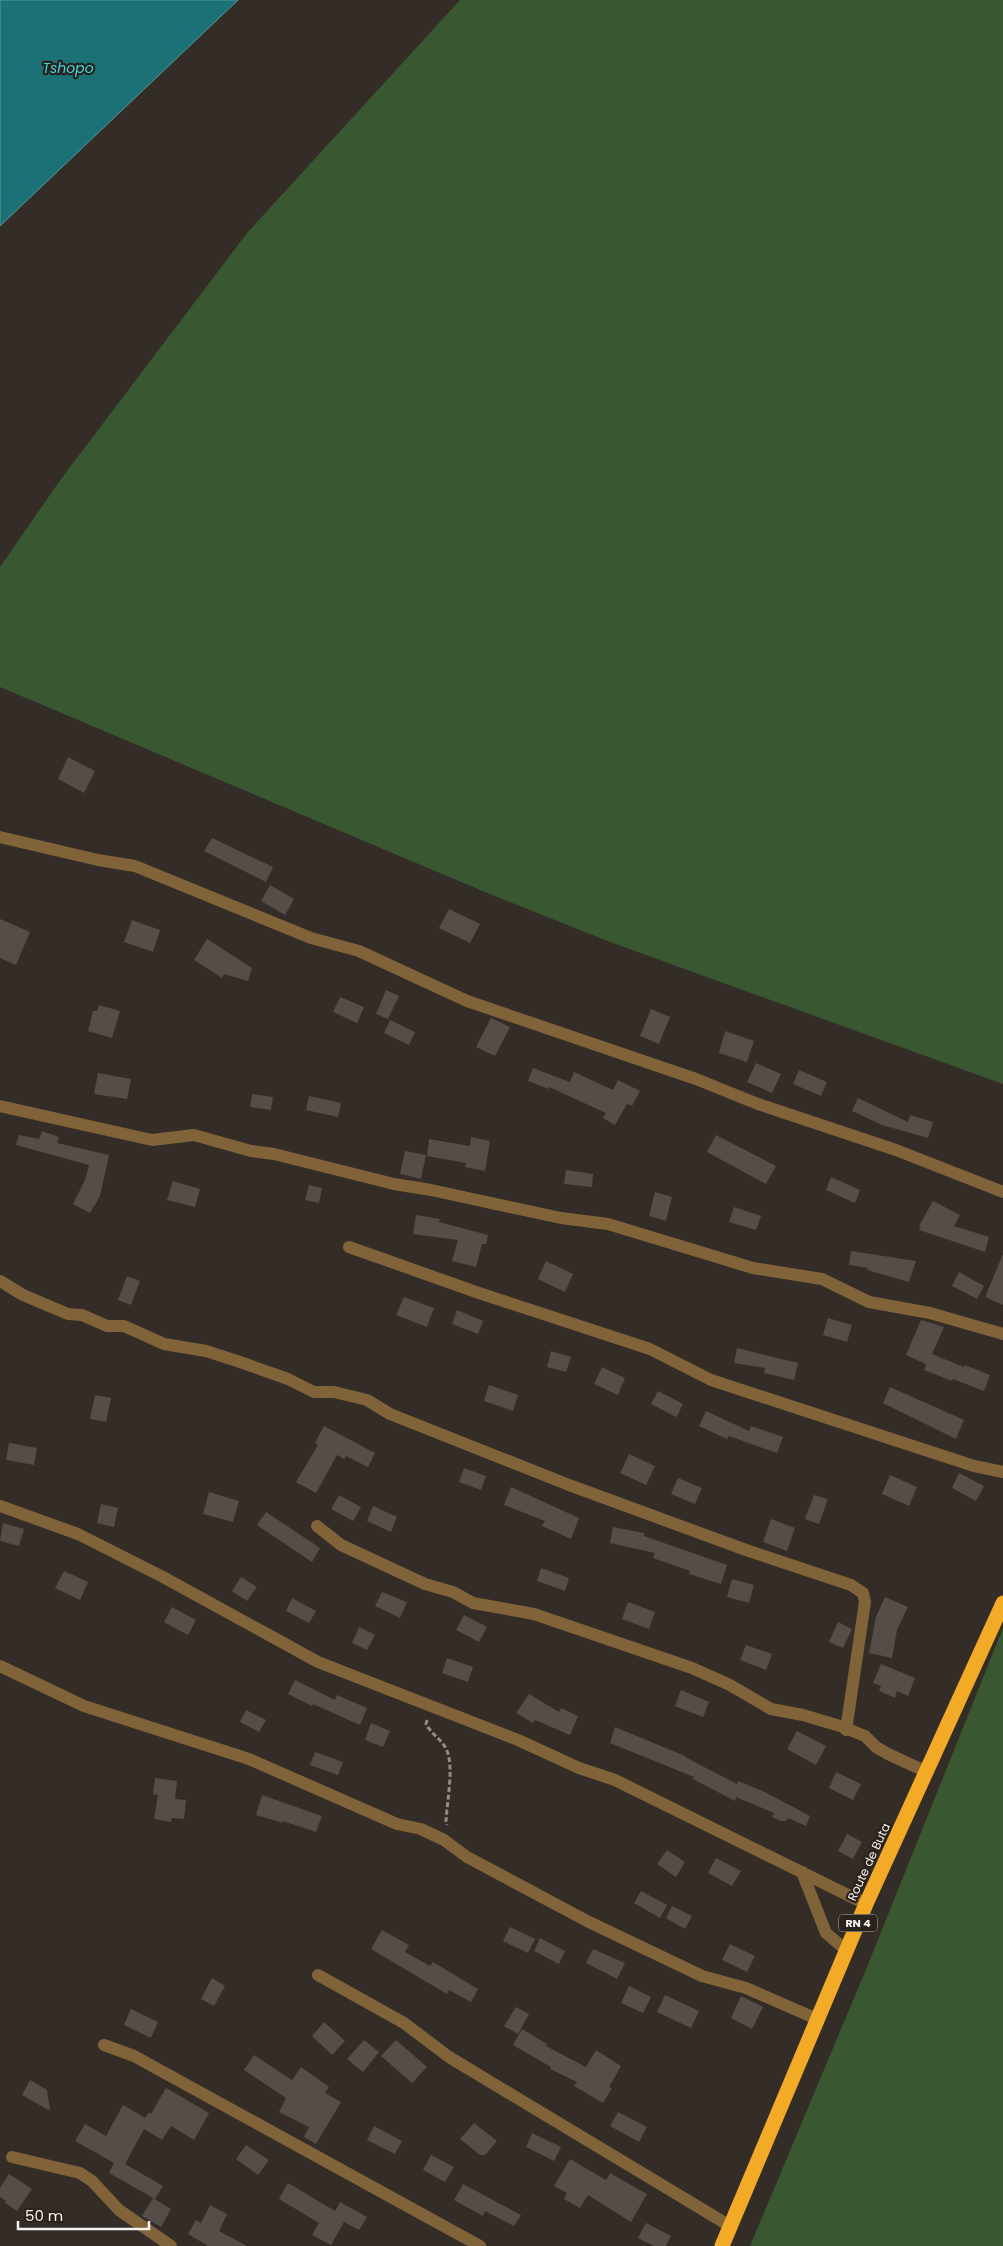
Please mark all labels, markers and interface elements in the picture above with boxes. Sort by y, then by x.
water label: Tshopo [42,58,94,78]
street label: Route de Buta [843,1820,894,1903]
road number: RN 4 [839,1915,877,1932]
scale bar [18,2198,149,2230]
text: 50 m [25,2205,63,2226]

